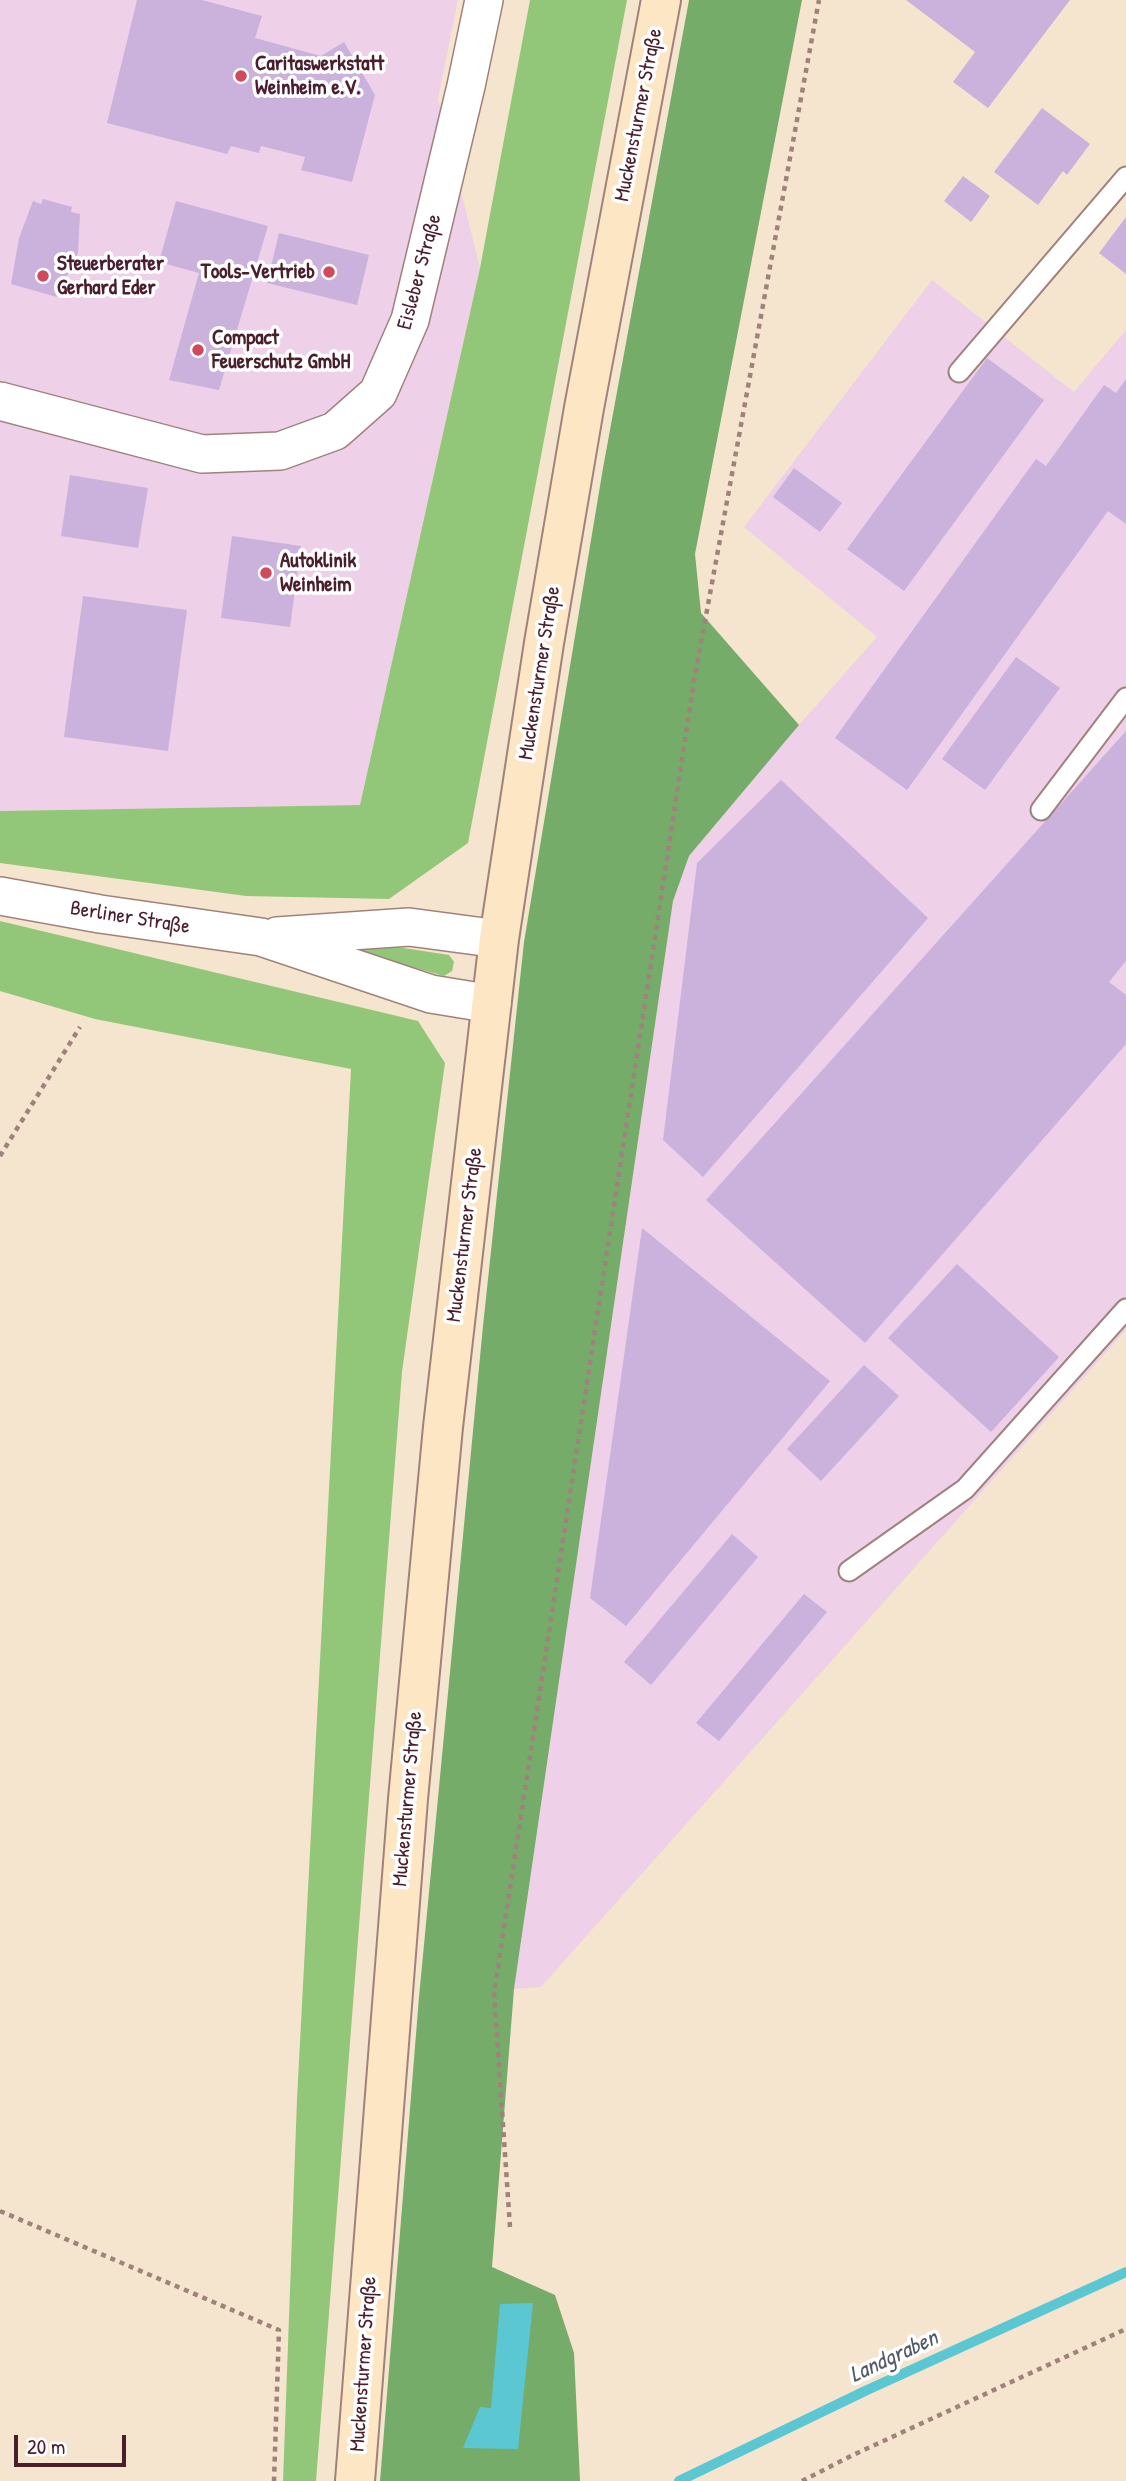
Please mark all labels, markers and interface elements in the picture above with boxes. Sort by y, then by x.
street label: Muckensturmer Straße [610,26,668,204]
place label: Caritaswerkstatt Weinheim e.V. [255,51,384,101]
marker: Caritaswerkstatt Weinheim e.V. [233,68,249,84]
street label: Eisleber Straße [392,211,448,333]
place label: Steuerberater Gerhard Eder [57,251,164,301]
place label: Tools-Vertrieb [201,259,315,285]
marker: Tools-Vertrieb [321,264,337,280]
marker: Steuerberater Gerhard Eder [35,268,51,284]
place label: Compact Feuerschutz GmbH [212,325,350,375]
marker: Compact Feuerschutz GmbH [190,342,206,358]
place label: Autoklinik Weinheim [280,548,356,598]
marker: Autoklinik Weinheim [258,565,274,581]
street label: Muckensturmer Straße [514,584,566,762]
street label: Berliner Straße [68,896,192,940]
street label: Muckensturmer Straße [442,1146,488,1324]
street label: Muckensturmer Straße [388,1710,428,1888]
street label: Muckensturmer Straße [345,2276,383,2452]
water label: Landgraben [846,2325,942,2389]
scale bar [18,2422,130,2466]
text: 20 m [27,2432,65,2461]

